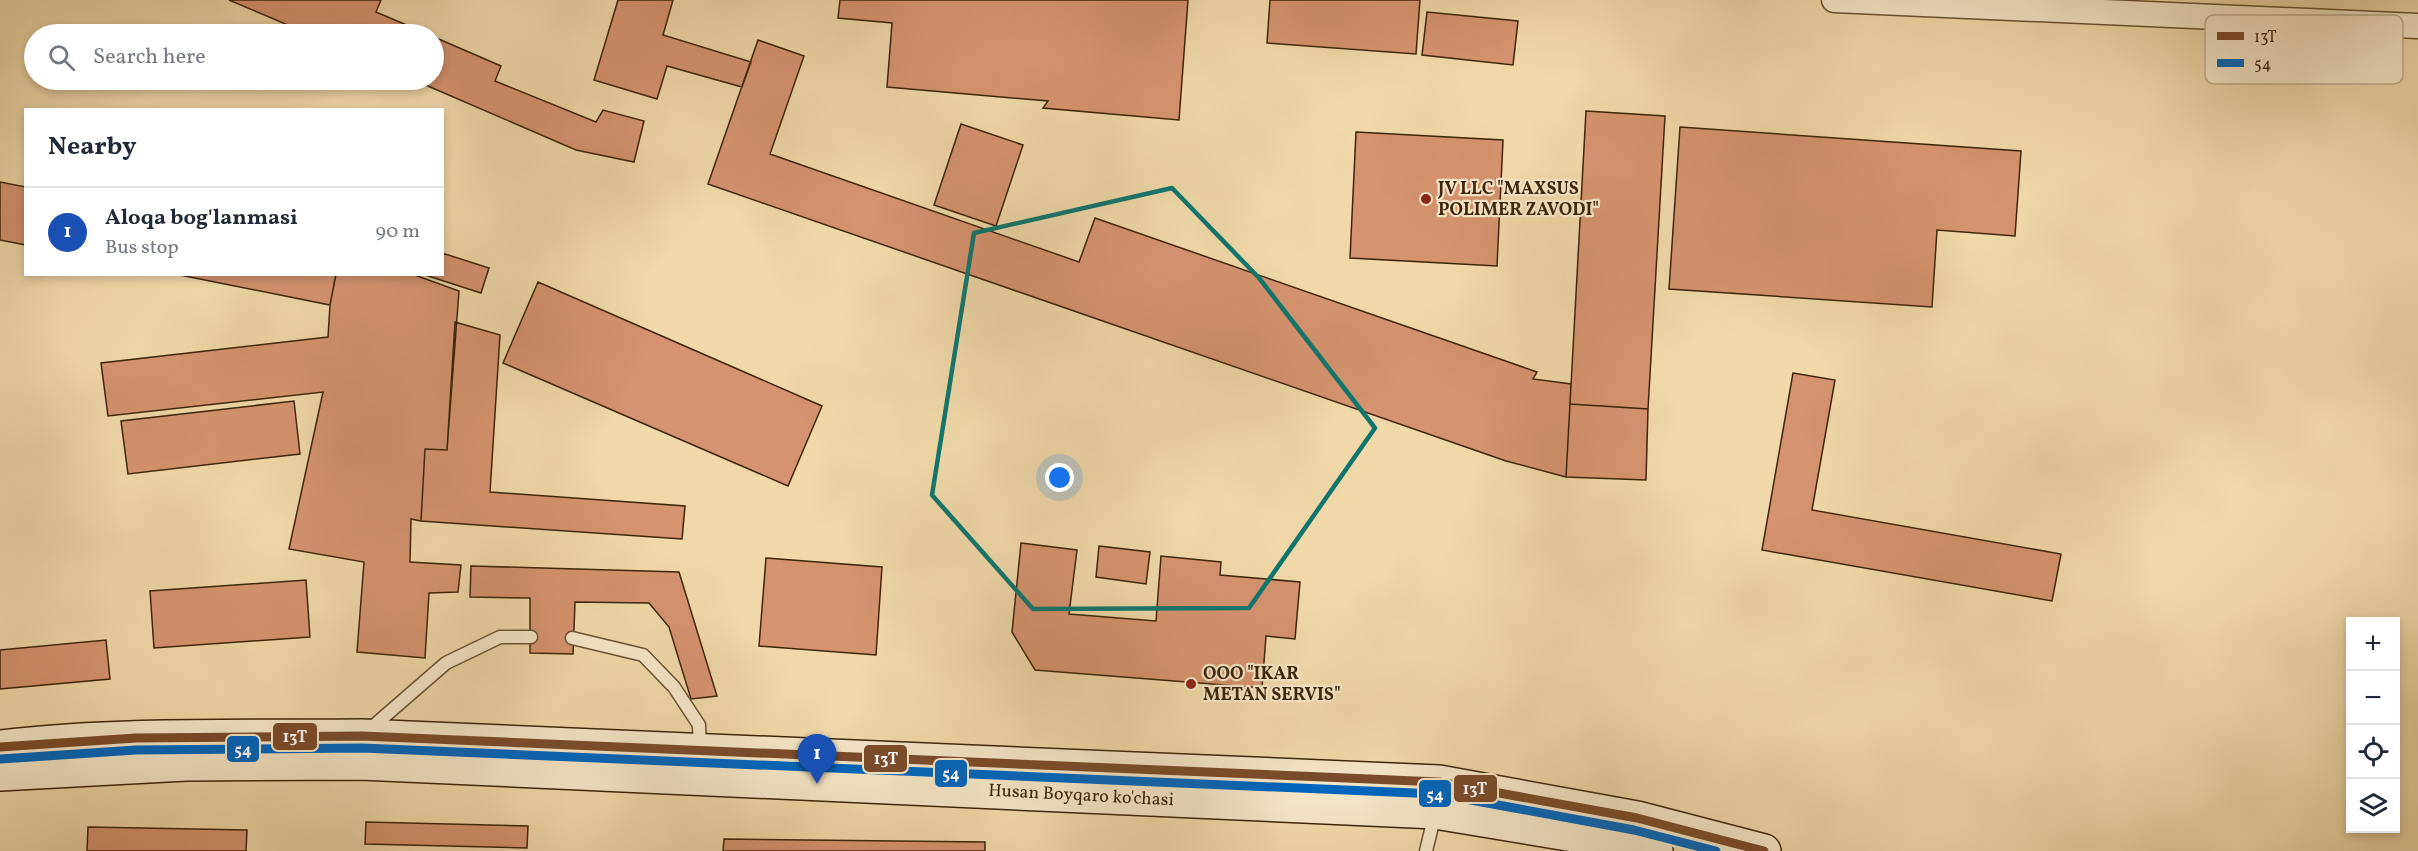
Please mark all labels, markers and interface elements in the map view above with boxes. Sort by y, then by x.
legend [2205,15,2403,84]
search box [24,24,444,90]
text: 13Т [2254,27,2277,49]
icon: search [45,41,78,74]
text: Search here [93,42,206,73]
text: 54 [2254,54,2271,76]
text: Nearby [48,129,137,165]
place label: JV LLC "MAXSUS POLIMER ZAVODI" [1437,177,1599,223]
marker: JV LLC "MAXSUS POLIMER ZAVODI" [1419,192,1433,206]
text: Aloqa bog'lanmasi [105,203,298,234]
text: 1 [63,218,72,246]
text: 90 m [376,218,420,246]
text: Bus stop [105,234,179,262]
your location [1045,463,1074,492]
map controls [2346,617,2400,833]
button: + [2346,617,2400,671]
place label: OOO "IKAR METAN SERVIS" [1203,662,1341,708]
button: − [2346,671,2400,725]
marker: OOO "IKAR METAN SERVIS" [1184,677,1198,691]
line badge: 13Т [272,722,318,751]
button: locate [2346,725,2400,779]
text: 13Т [283,727,308,749]
pin: 1 [798,734,836,784]
line badge: 54 [226,735,260,763]
text: 54 [234,740,252,762]
line badge: 13Т [863,744,908,773]
text: 13Т [874,749,899,771]
line badge: 54 [934,759,968,788]
text: 54 [942,764,960,786]
line badge: 13Т [1453,774,1498,803]
street label: Husan Boyqaro ko'chasi [988,779,1174,813]
line badge: 54 [1418,779,1452,808]
text: 13Т [1463,779,1488,801]
button: layers [2346,779,2400,833]
text: 54 [1426,785,1444,807]

